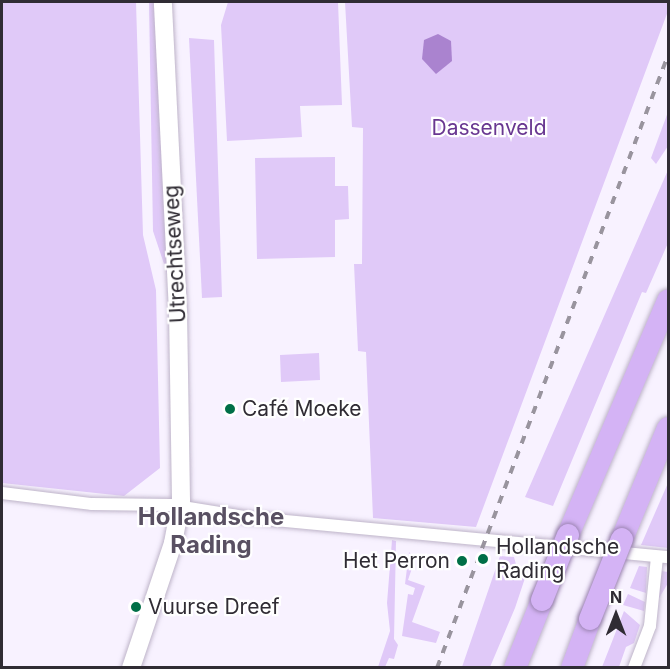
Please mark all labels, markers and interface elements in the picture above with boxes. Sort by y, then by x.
park label: Dassenveld [431,115,547,141]
street label: Utrechtseweg [159,184,191,324]
place label: Café Moeke [242,396,362,422]
marker: Café Moeke [223,402,237,416]
district label: Hollandsche Rading [138,503,284,559]
place label: Hollandsche Rading [496,534,619,584]
place label: Het Perron [343,548,450,574]
marker: Hollandsche Rading [474,550,492,568]
marker: Het Perron [455,554,469,568]
north arrow [586,585,646,645]
text: N [610,587,622,607]
place label: Vuurse Dreef [148,594,279,620]
marker: Vuurse Dreef [129,600,143,614]

